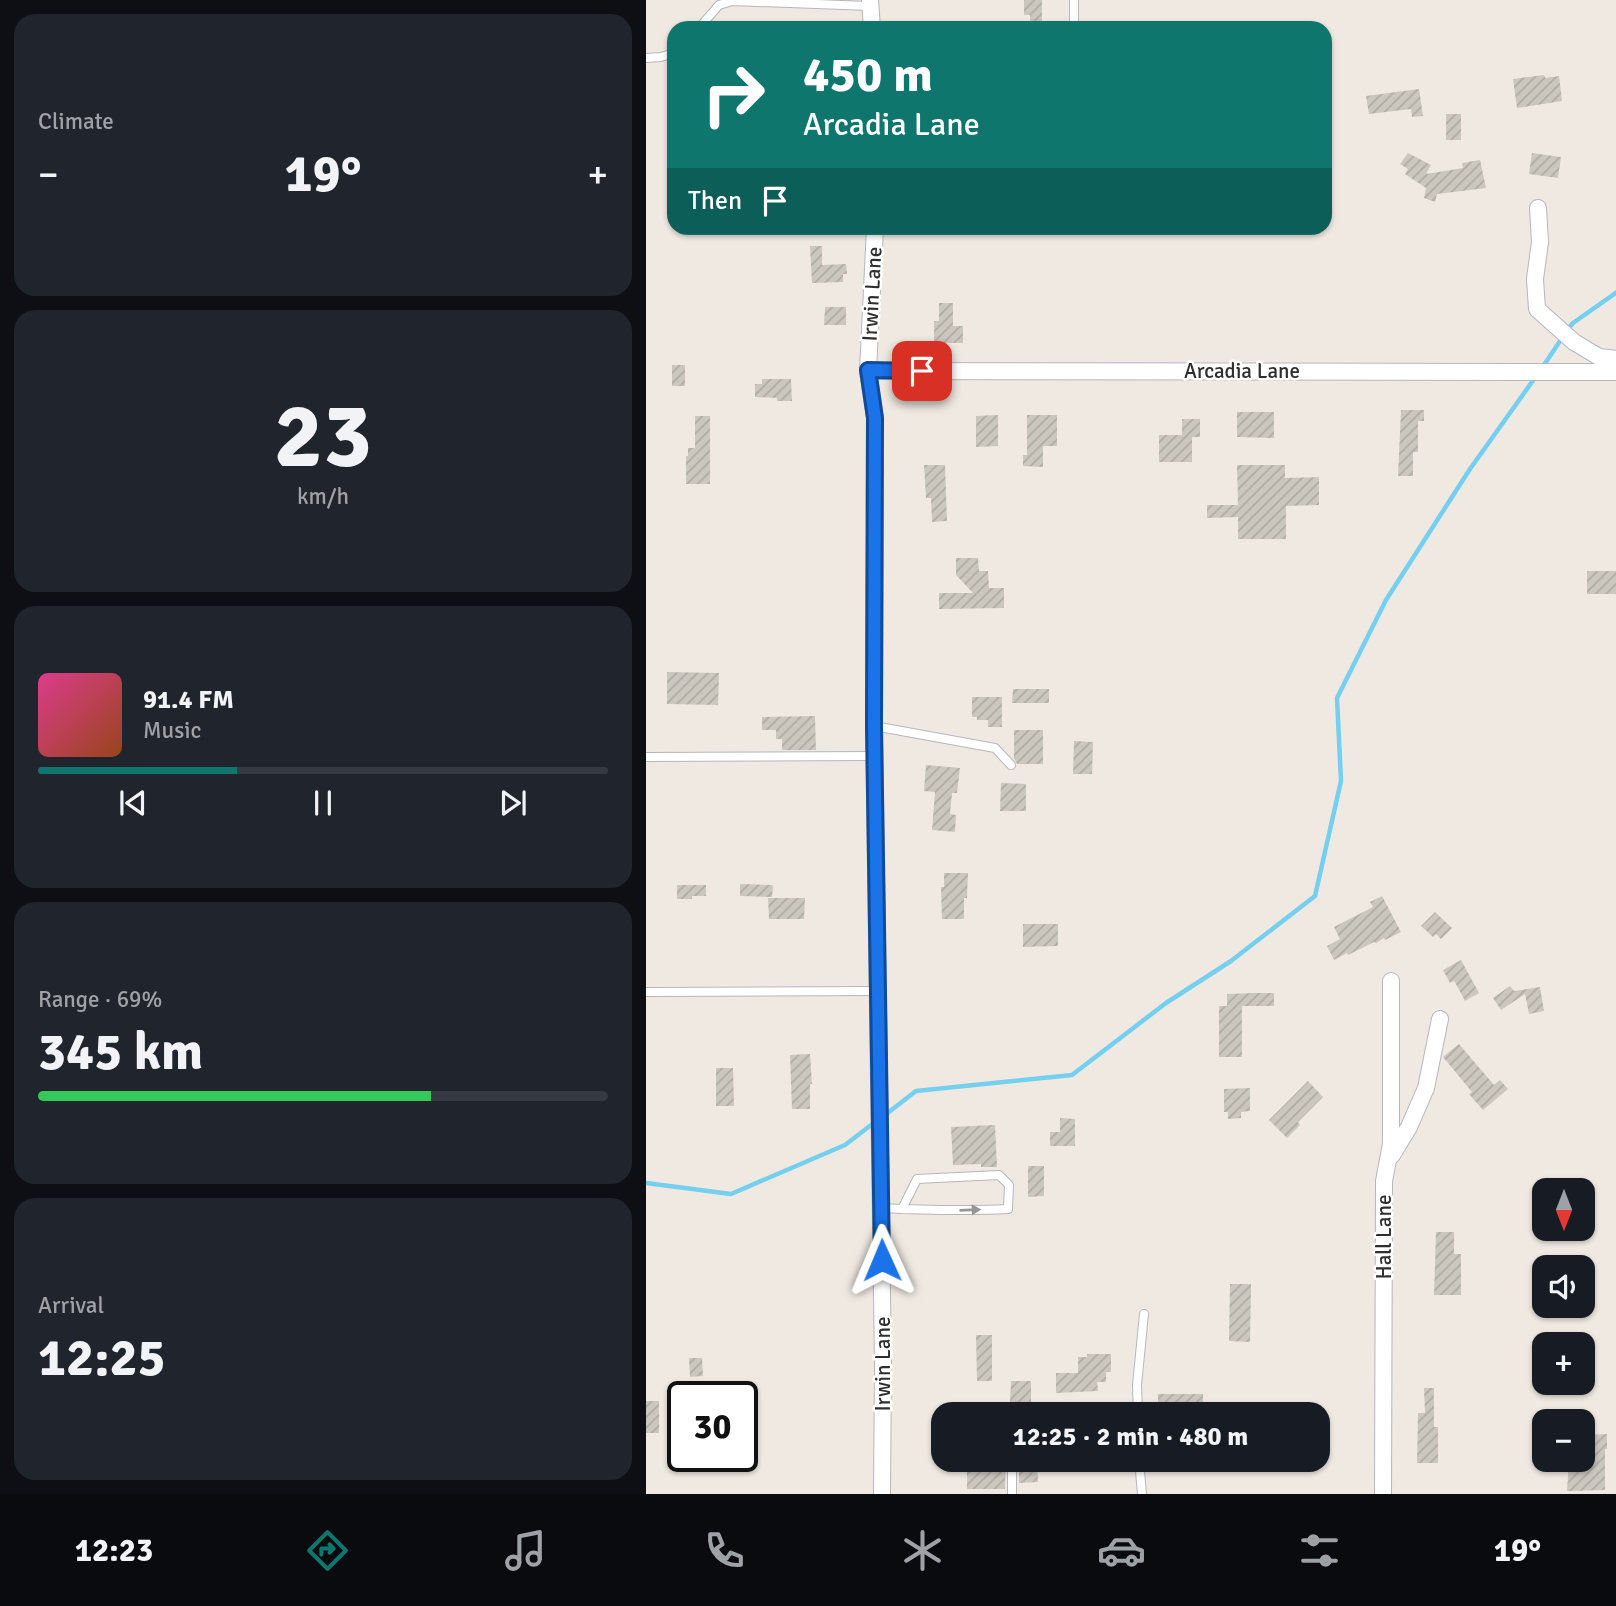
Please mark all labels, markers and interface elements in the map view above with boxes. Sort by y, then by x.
text: 450 m [803,45,933,105]
icon: right [688,49,779,140]
text: Arcadia Lane [803,105,980,144]
text: Climate [38,107,114,136]
text: 19° [285,142,361,206]
text: − [38,151,59,198]
text: + [587,151,608,198]
icon: arrive [756,182,794,220]
text: Then [688,185,742,217]
street label: Irwin Lane [857,246,887,342]
pin [892,341,952,401]
icon: arrive [903,352,941,390]
street label: Arcadia Lane [1184,358,1300,384]
text: 23 [274,380,372,493]
text: km/h [297,482,349,511]
text: 91.4 FM [143,684,234,716]
text: Music [143,716,201,745]
icon: previous [114,784,152,822]
icon: pause [304,784,342,822]
icon: next [494,784,532,822]
text: Range · 69% [38,985,162,1014]
text: 345 km [38,1020,203,1084]
north arrow [1532,1178,1594,1241]
map controls [1532,1178,1595,1472]
street label: Hall Lane [1371,1195,1397,1279]
one-way arrow [959,1205,981,1216]
position arrow [845,1223,919,1297]
button: sound [1532,1255,1595,1318]
text: Arrival [38,1291,104,1320]
street label: Irwin Lane [870,1317,896,1411]
text: 12:25 [38,1326,166,1390]
button: + [1532,1332,1595,1395]
speed limit sign: 30 [667,1381,758,1472]
button: − [1532,1409,1595,1472]
text: 12:25 · 2 min · 480 m [1013,1421,1248,1453]
icon: directions [303,1526,352,1575]
icon: music [501,1526,550,1575]
icon: phone [700,1526,749,1575]
icon: climate [898,1526,947,1575]
icon: car [1097,1526,1146,1575]
icon: filters [1295,1526,1344,1575]
text: 12:23 [75,1531,153,1570]
text: 19° [1494,1531,1541,1570]

